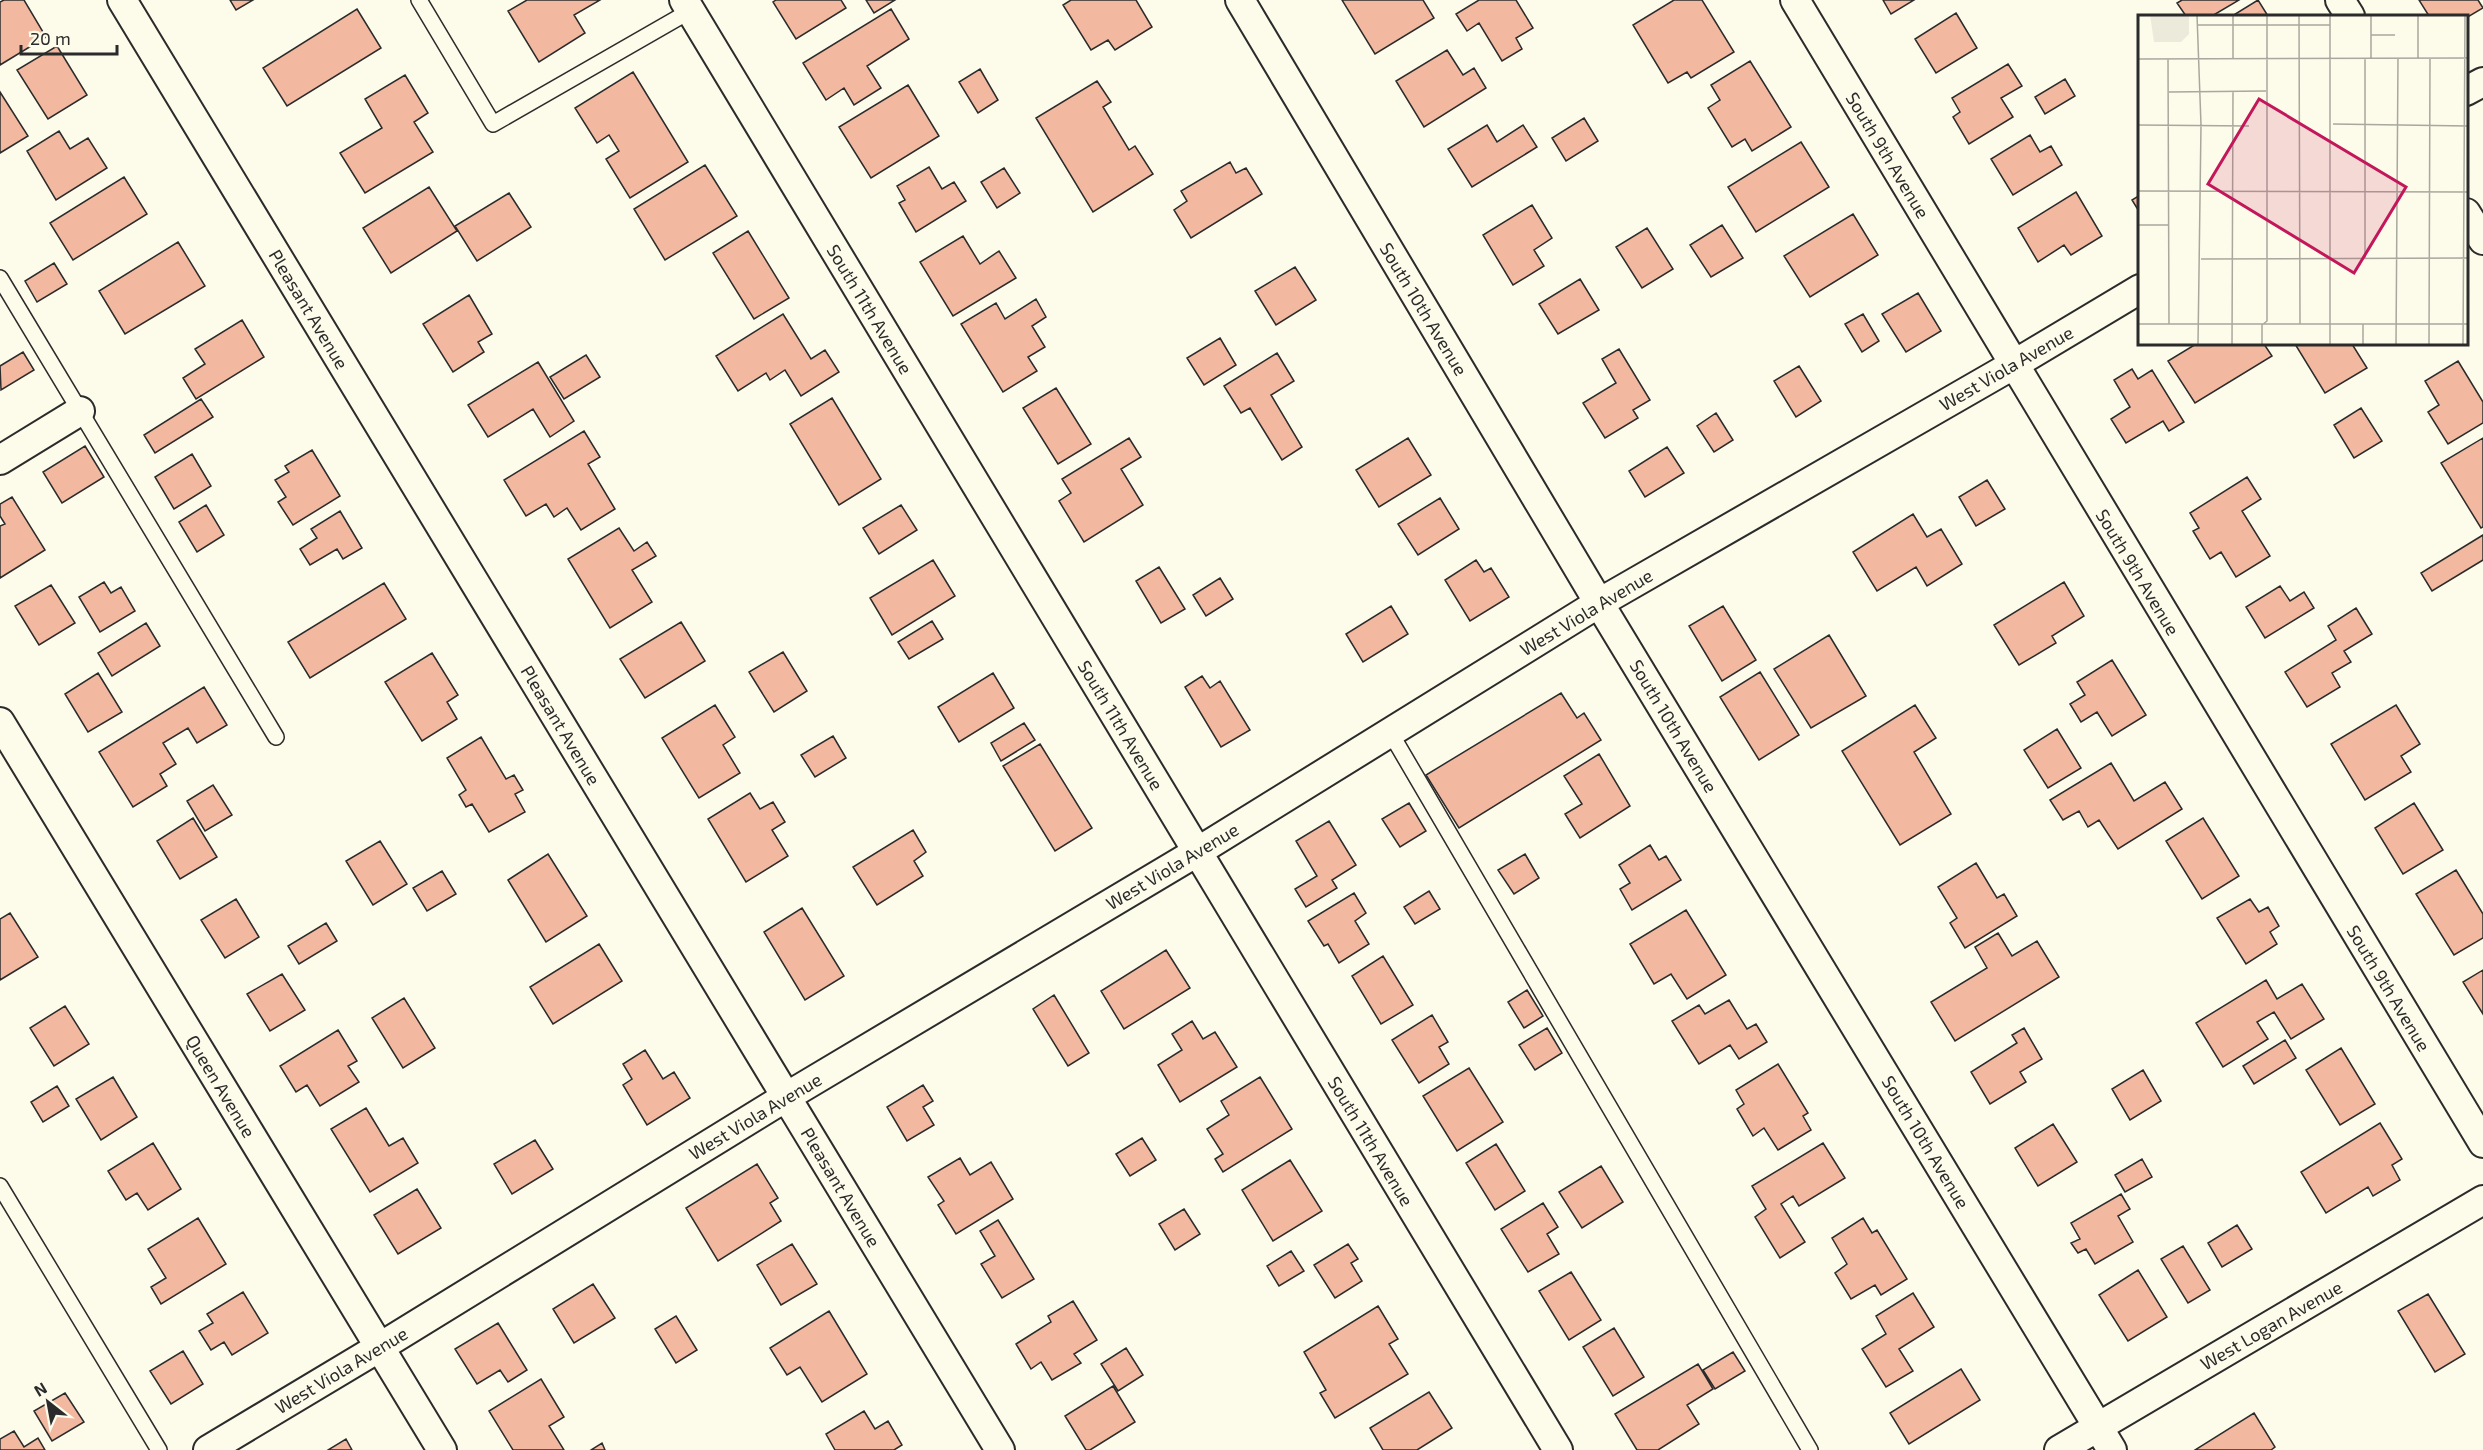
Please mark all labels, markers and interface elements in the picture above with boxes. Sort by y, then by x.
inset map [2138,15,2468,345]
scale bar [21,18,117,56]
text: 20 m [30,27,71,49]
street label: South 9th Avenue [1842,88,1934,222]
street label: South 10th Avenue [1376,239,1472,379]
street label: South 11th Avenue [823,240,917,378]
street label: Pleasant Avenue [265,245,353,373]
street label: West Viola Avenue [1935,321,2077,415]
street label: South 9th Avenue [2092,505,2184,639]
street label: West Viola Avenue [1516,564,1656,660]
street label: South 11th Avenue [1074,656,1168,794]
street label: South 10th Avenue [1626,656,1722,796]
street label: Pleasant Avenue [517,661,605,789]
street label: West Viola Avenue [1102,818,1242,914]
street label: South 9th Avenue [2343,921,2435,1055]
street label: Queen Avenue [182,1031,260,1141]
street label: West Viola Avenue [685,1068,825,1164]
street label: South 11th Avenue [1324,1072,1418,1210]
street label: South 10th Avenue [1878,1072,1974,1212]
street label: Pleasant Avenue [797,1123,885,1251]
street label: West Logan Avenue [2196,1275,2346,1375]
street label: West Viola Avenue [271,1322,411,1418]
north arrow [18,1372,78,1432]
text: N [30,1378,50,1400]

